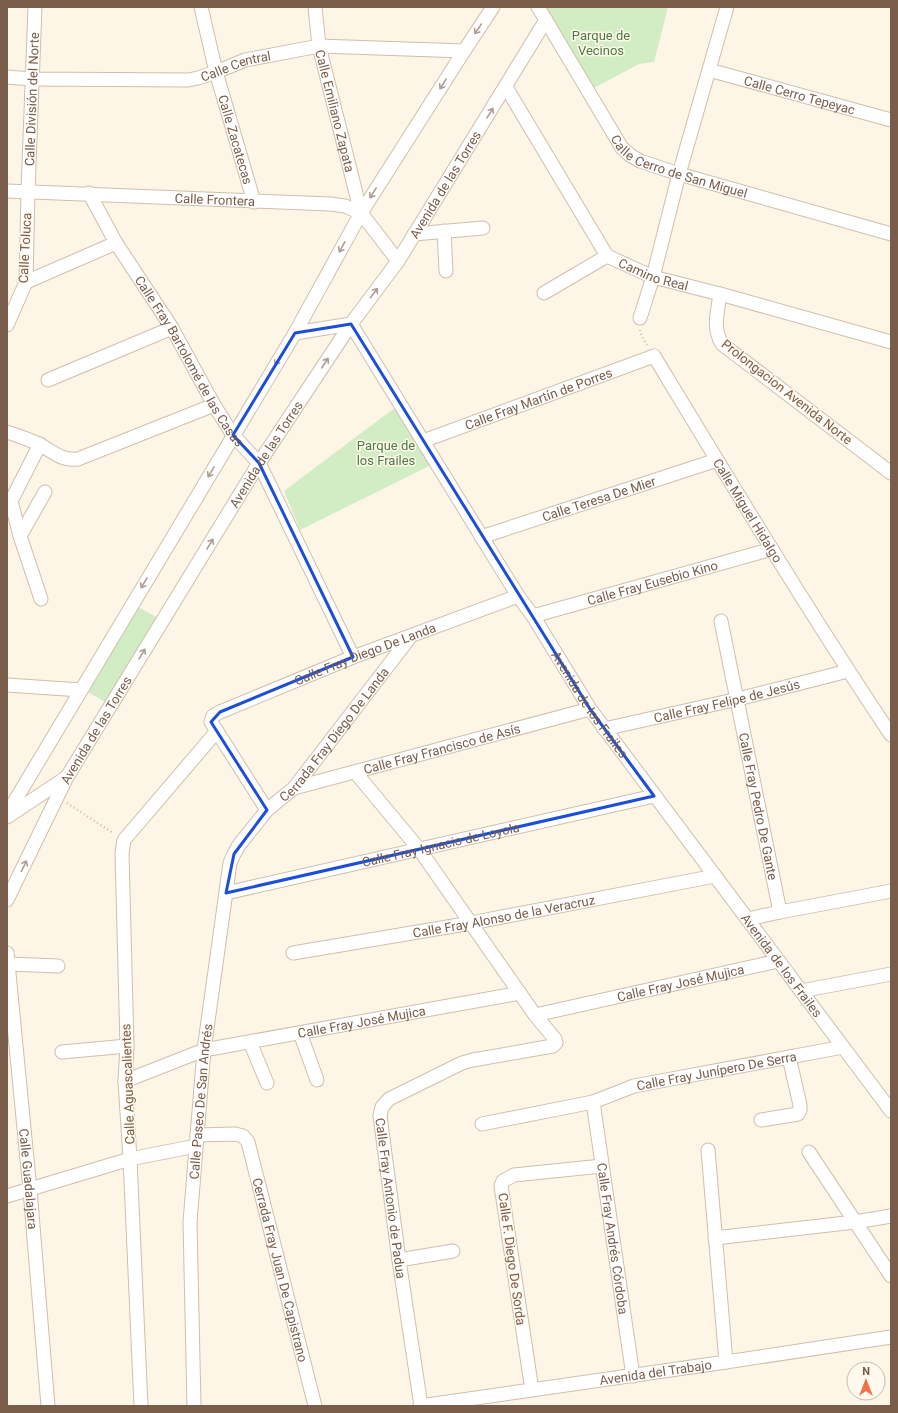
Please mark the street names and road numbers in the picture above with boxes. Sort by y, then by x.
street label: Calle División del Norte [21,32,42,166]
street label: Calle Central [199,48,272,84]
street label: Calle Emiliano Zapata [313,48,358,174]
street label: Calle Cerro Tepeyac [742,72,857,117]
street label: Calle Zacatecas [216,93,256,186]
street label: Avenida de las Torres [406,128,484,241]
street label: Calle Cerro de San Miguel [608,132,749,200]
street label: Calle Frontera [174,190,255,208]
street label: Calle Toluca [16,212,34,284]
street label: Camino Real [616,255,690,293]
street label: Calle Fray Bartolomé de las Casas [132,273,247,450]
street label: Prolongacion Avenida Norte [719,336,855,448]
street label: Calle Fray Martín de Porres [463,364,615,433]
street label: Avenida de las Torres [226,398,306,510]
street label: Calle Miguel Hidalgo [710,456,786,565]
street label: Calle Teresa De Mier [540,473,658,524]
street label: Calle Fray Eusebio Kino [585,557,719,608]
street label: Calle Fray Diego De Landa [292,620,438,688]
street label: Avenida de los Frailes [549,648,631,761]
street label: Cerrada Fray Diego De Landa [276,664,392,804]
street label: Avenida de las Torres [57,673,135,786]
street label: Calle Fray Felipe de Jesús [652,676,802,725]
street label: Calle Fray Francisco de Asís [362,720,522,777]
street label: Calle Fray Pedro De Gante [736,731,781,881]
street label: Calle Fray Ignacio de Loyola [360,819,521,869]
street label: Calle Fray Alonso de la Veracruz [411,892,597,940]
street label: Avenida de los Frailes [738,910,826,1020]
street label: Calle Fray José Mujica [615,961,745,1004]
street label: Calle Fray José Mujica [296,1003,427,1040]
street label: Calle Paseo De San Andrés [186,1022,215,1180]
street label: Calle Aguascalientes [118,1023,138,1145]
street label: Calle Fray Junípero De Serra [635,1048,798,1093]
street label: Calle Fray Antonio de Padua [373,1117,409,1280]
street label: Calle Guadalajara [17,1128,41,1230]
street label: Calle Fray Andrés Córdoba [594,1162,631,1315]
street label: Cerrada Fray Juan De Capistrano [250,1176,311,1364]
street label: Calle F. Diego De Sorda [495,1192,529,1326]
street label: Avenida del Trabajo [598,1357,713,1388]

